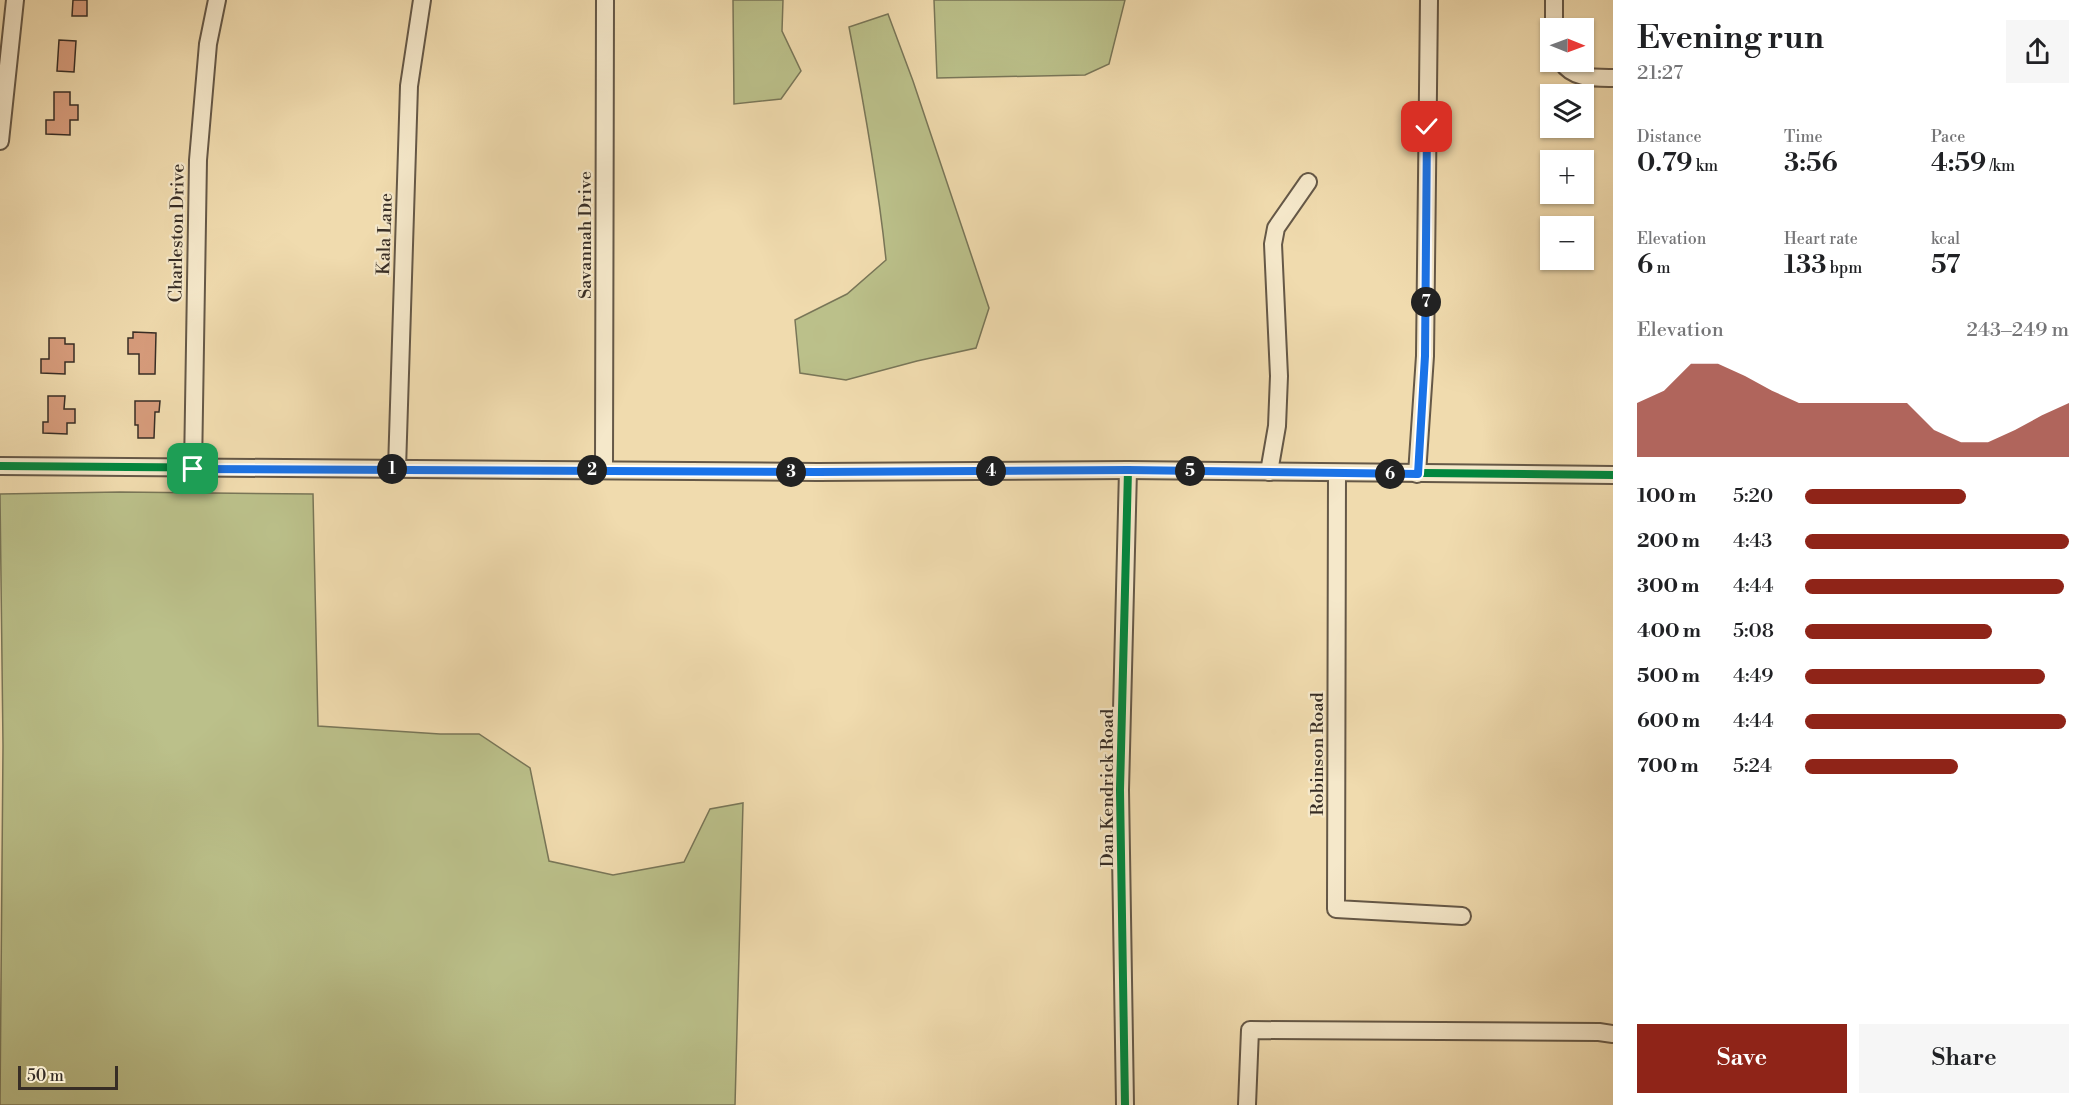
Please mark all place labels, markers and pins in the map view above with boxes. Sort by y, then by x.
pin [1401,101,1452,152]
pin: 7 [1411,287,1441,317]
pin [167,443,218,494]
pin: 1 [377,454,407,484]
pin: 2 [577,455,607,485]
pin: 4 [976,456,1006,486]
pin: 5 [1175,456,1205,486]
pin: 3 [776,457,806,487]
pin: 6 [1375,459,1405,489]

